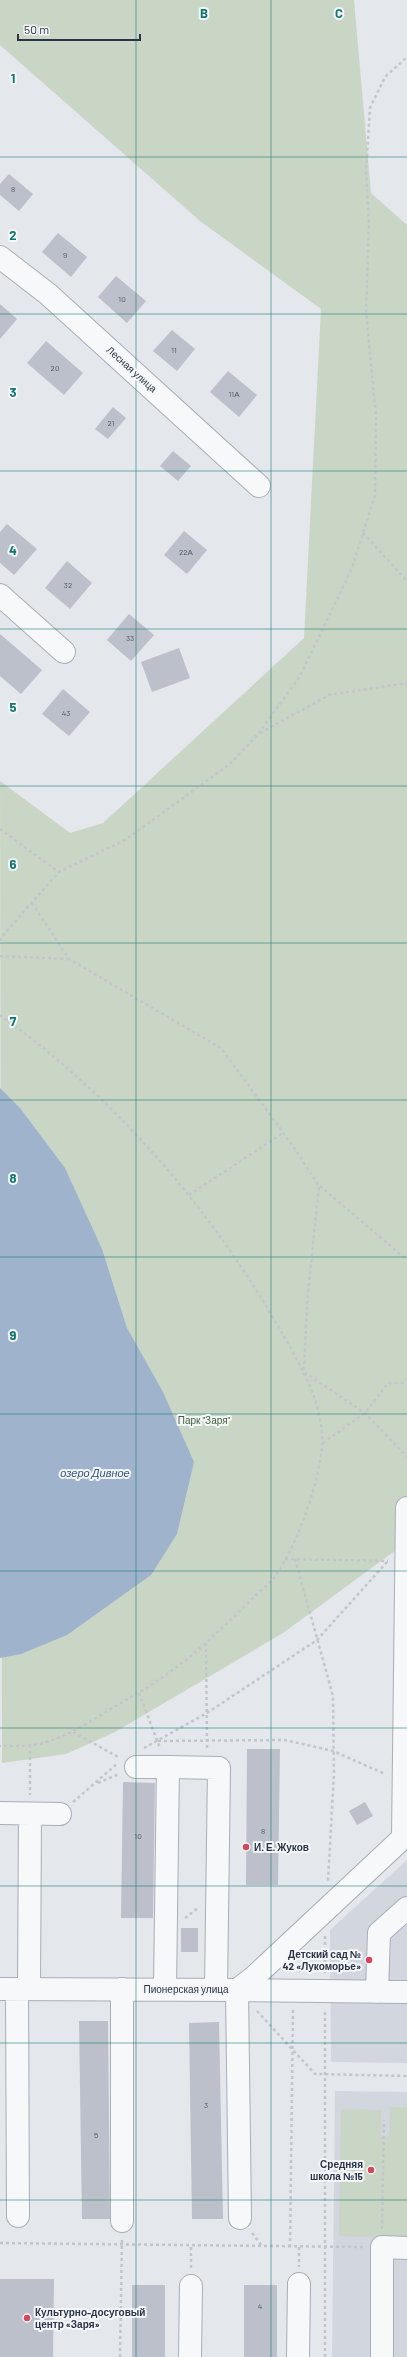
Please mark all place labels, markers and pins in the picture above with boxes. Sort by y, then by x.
place label: И. Е. Жуков [254,1841,309,1853]
marker: И. Е. Жуков [241,1842,251,1852]
place label: Детский сад № 42 «Лукоморье» [283,1948,361,1972]
marker: Детский сад № 42 «Лукоморье» [364,1955,374,1965]
place label: Средняя школа №15 [310,2158,364,2182]
marker: Средняя школа №15 [366,2165,376,2175]
place label: Культурно-досуговый центр «Заря» [35,2306,146,2330]
marker: Культурно-досуговый центр «Заря» [22,2313,32,2323]

